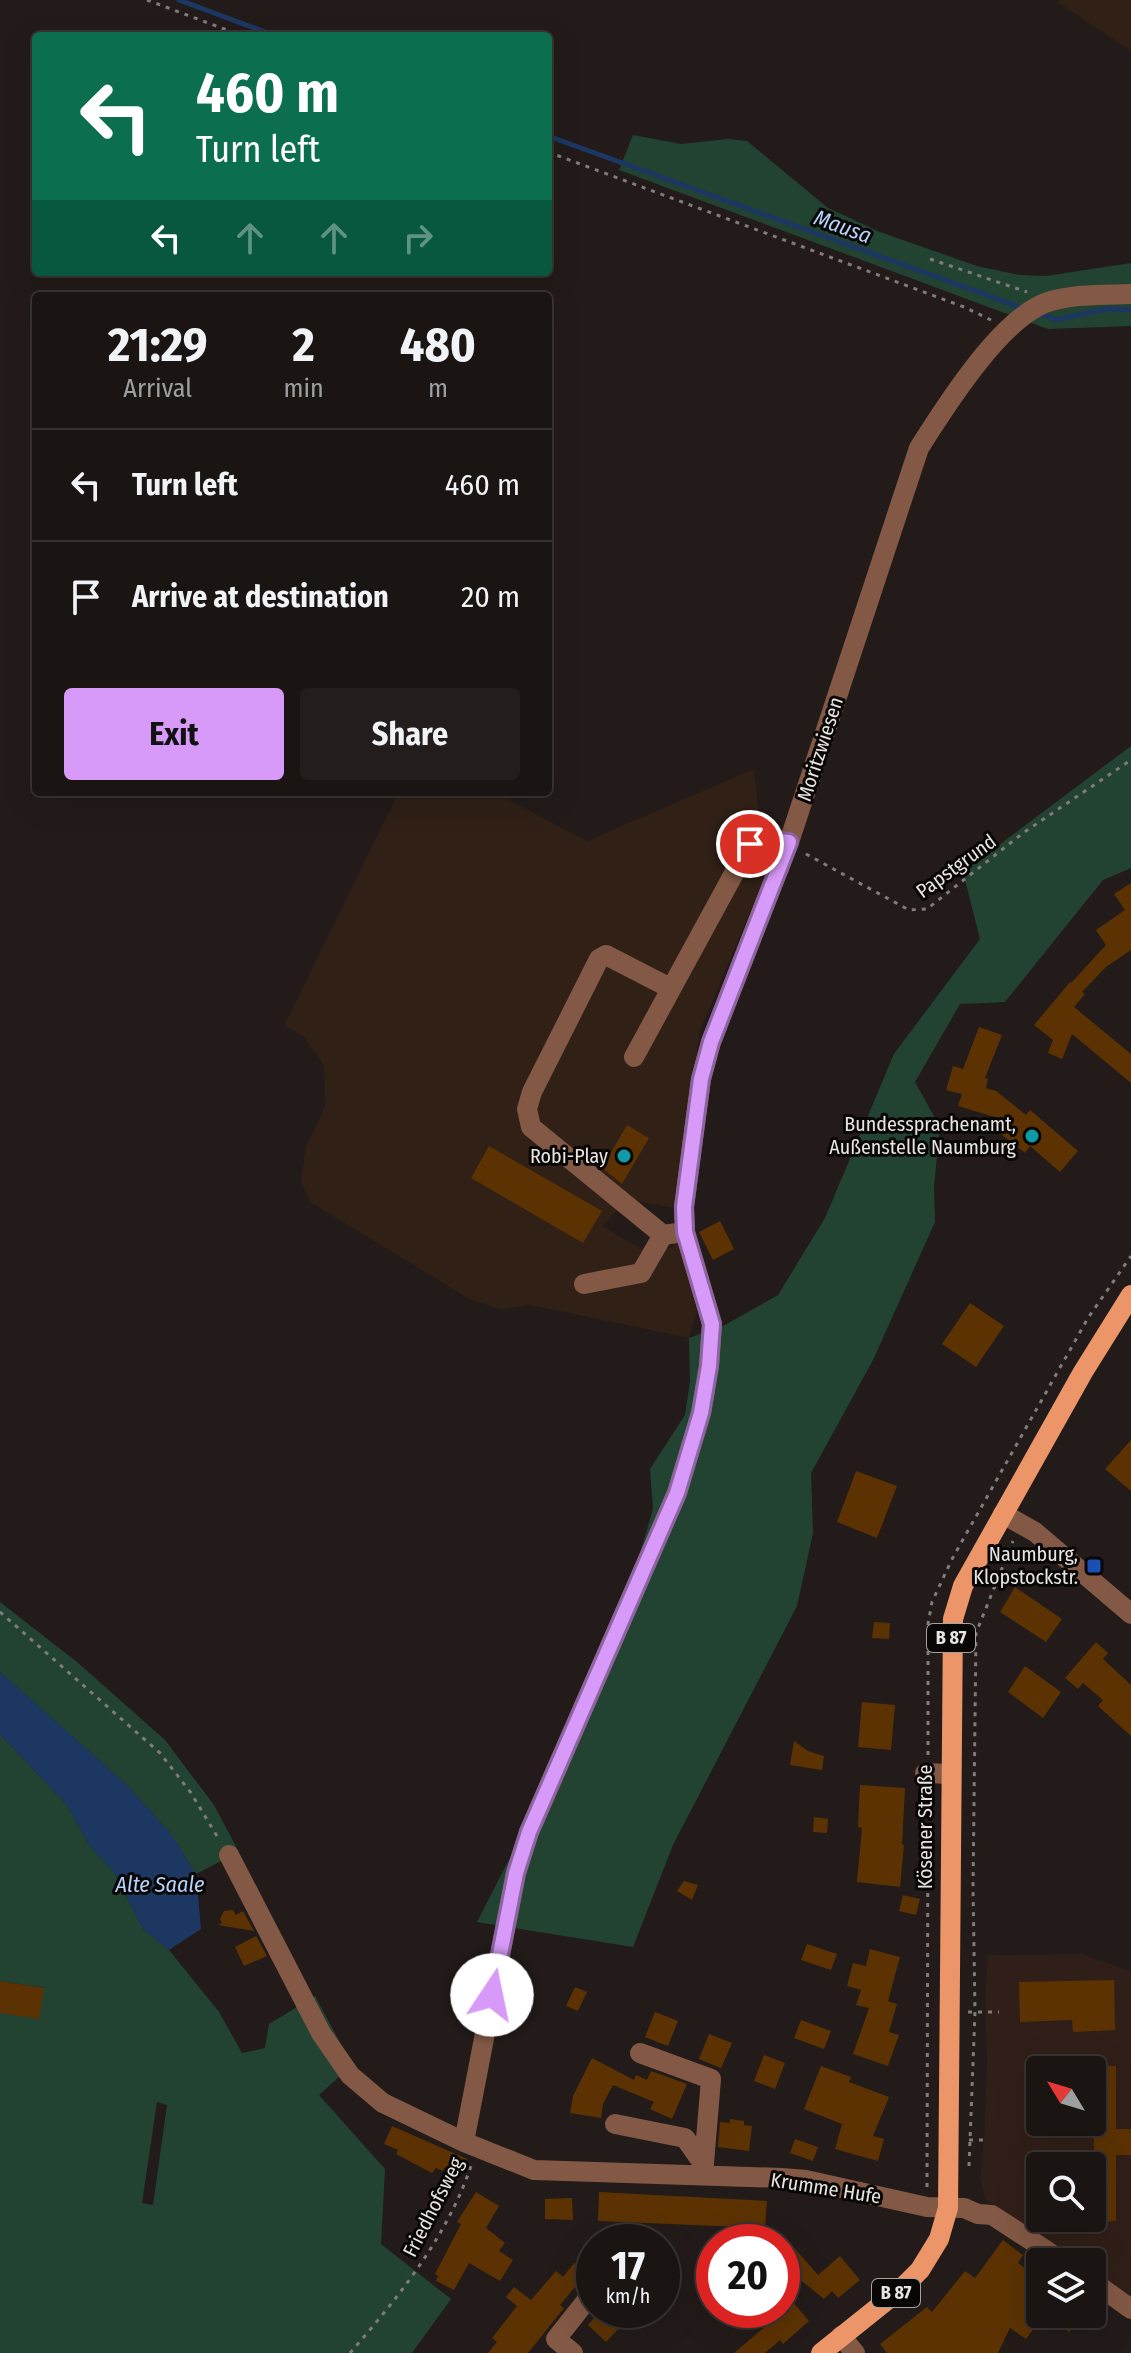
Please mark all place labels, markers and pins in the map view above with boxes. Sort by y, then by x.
pin [716,810,784,878]
place label: Bundessprachenamt, Außenstelle Naumburg [829,1112,1017,1159]
marker: Bundessprachenamt, Außenstelle Naumburg [1023,1127,1041,1145]
place label: Robi-Play [530,1144,608,1168]
marker: Robi-Play [615,1147,633,1165]
place label: Naumburg, Klopstockstr. [973,1542,1078,1589]
marker: Naumburg, Klopstockstr. [1085,1557,1103,1575]

